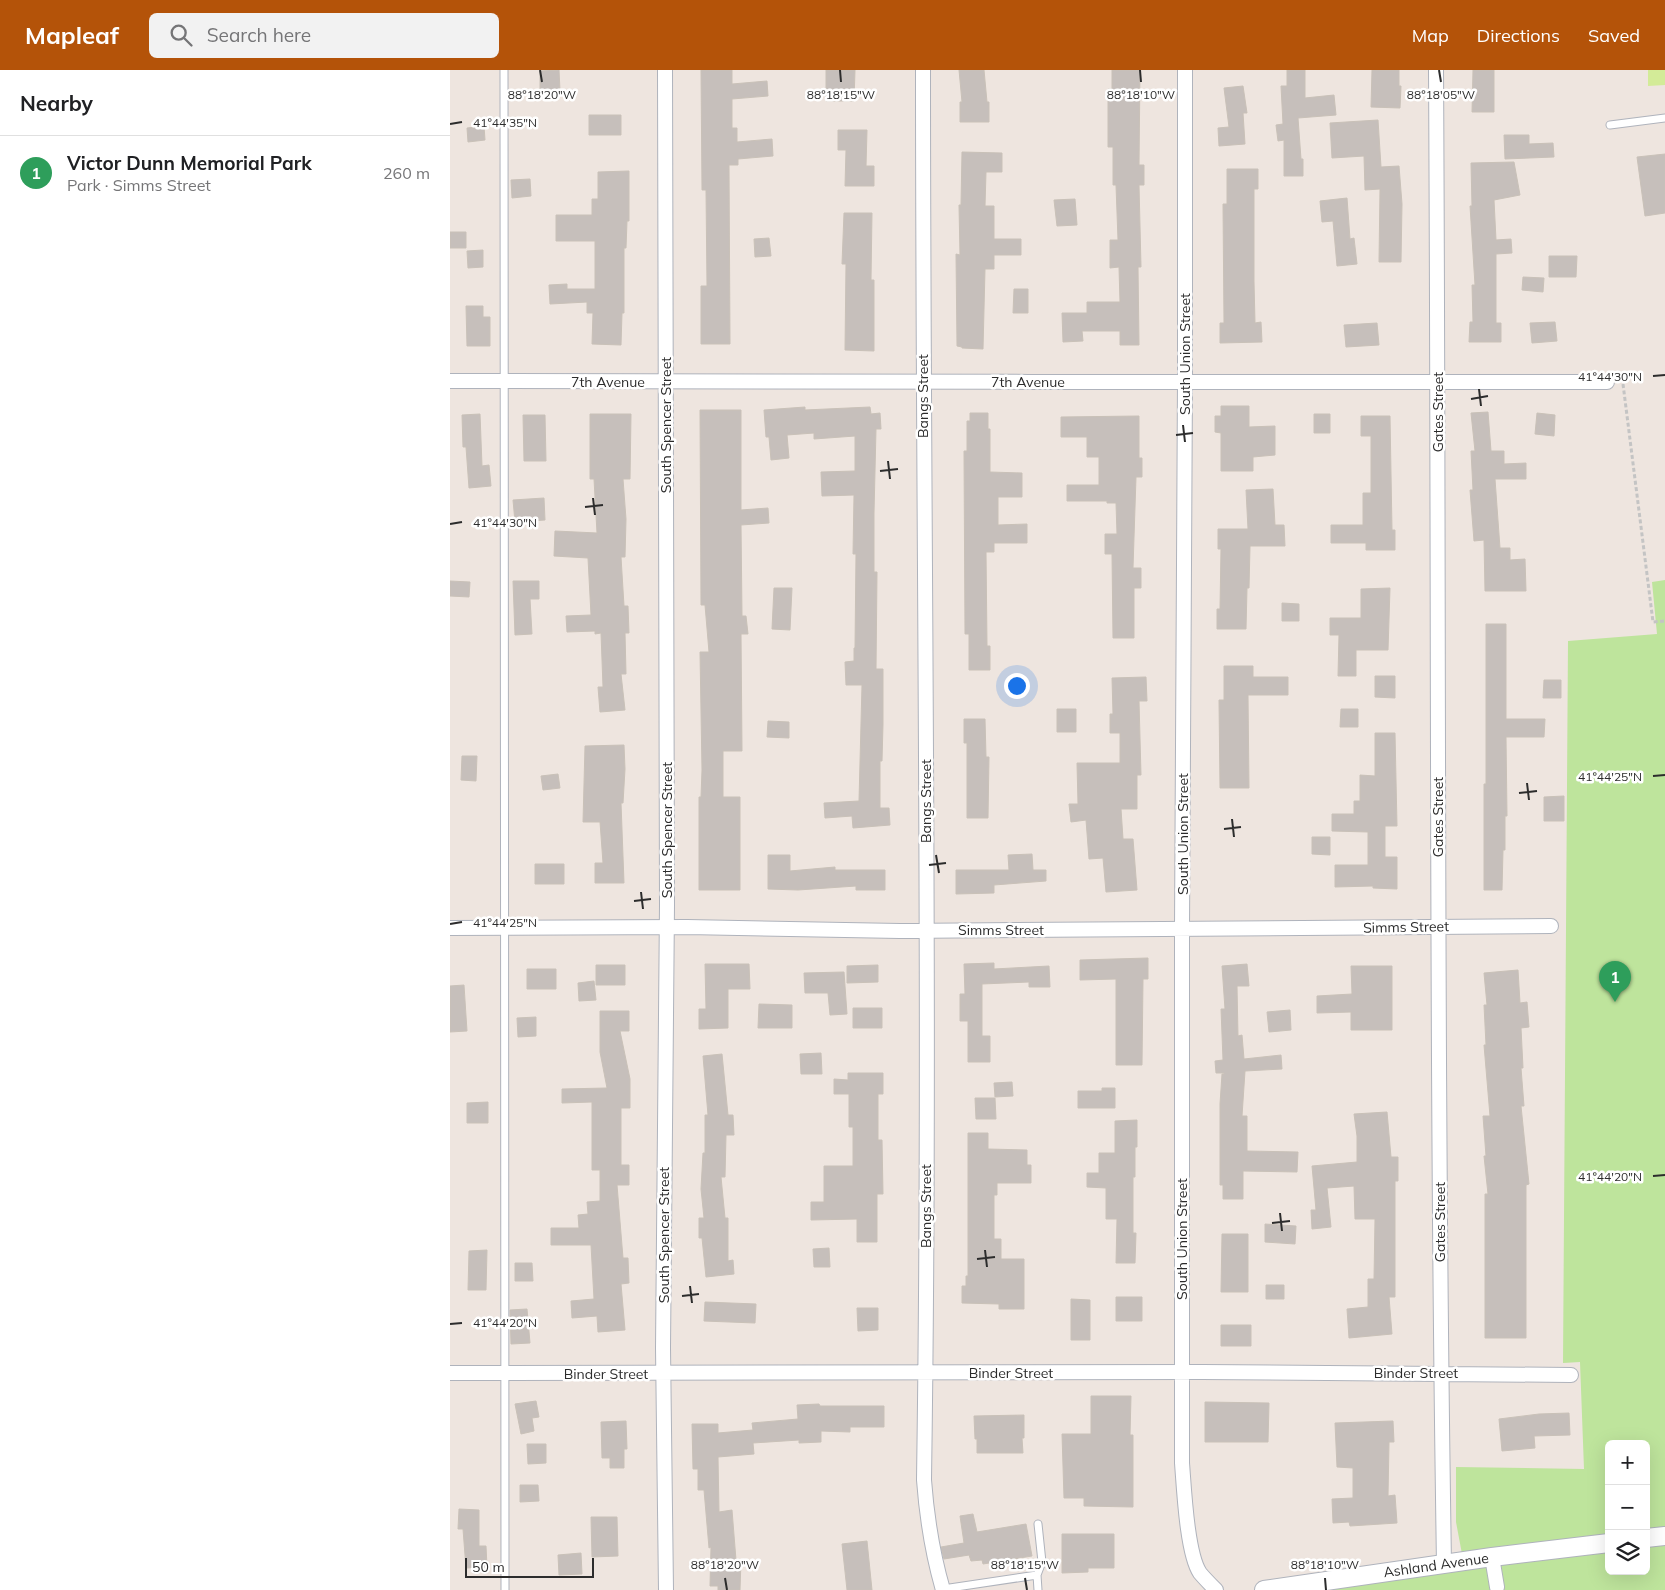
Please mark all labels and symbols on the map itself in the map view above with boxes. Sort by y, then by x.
text: 88°18'20"W [508,87,576,102]
text: 88°18'15"W [807,87,875,102]
text: 88°18'10"W [1107,87,1175,102]
text: 88°18'05"W [1407,87,1475,102]
text: 41°44'35"N [473,115,537,130]
street label: South Union Street [1176,293,1194,415]
street label: Bangs Street [914,354,932,438]
street label: South Spencer Street [657,357,675,493]
text: 41°44'30"N [1578,369,1642,384]
street label: Gates Street [1429,372,1447,452]
street label: 7th Avenue [571,373,645,391]
street label: 7th Avenue [991,373,1065,391]
text: 41°44'30"N [473,515,537,530]
your location [1004,673,1030,699]
street label: Bangs Street [917,759,935,843]
street label: South Spencer Street [658,762,676,898]
text: 41°44'25"N [1578,769,1642,784]
street label: South Union Street [1174,773,1192,895]
street label: Gates Street [1429,777,1447,857]
text: 41°44'25"N [473,915,537,930]
street label: Simms Street [1363,917,1449,937]
street label: Simms Street [958,921,1044,939]
pin: 1 [1599,961,1631,1002]
street label: Bangs Street [917,1164,935,1248]
street label: South Spencer Street [655,1167,673,1303]
text: 41°44'20"N [1578,1169,1642,1184]
street label: South Union Street [1173,1178,1191,1300]
street label: Gates Street [1431,1182,1449,1262]
text: 41°44'20"N [473,1315,537,1330]
street label: Binder Street [969,1364,1053,1382]
street label: Binder Street [1374,1364,1458,1382]
street label: Binder Street [564,1365,648,1383]
street label: Ashland Avenue [1382,1549,1490,1581]
scale bar [465,1555,594,1578]
text: 88°18'20"W [691,1557,759,1572]
text: 88°18'15"W [991,1557,1059,1572]
text: 88°18'10"W [1291,1557,1359,1572]

